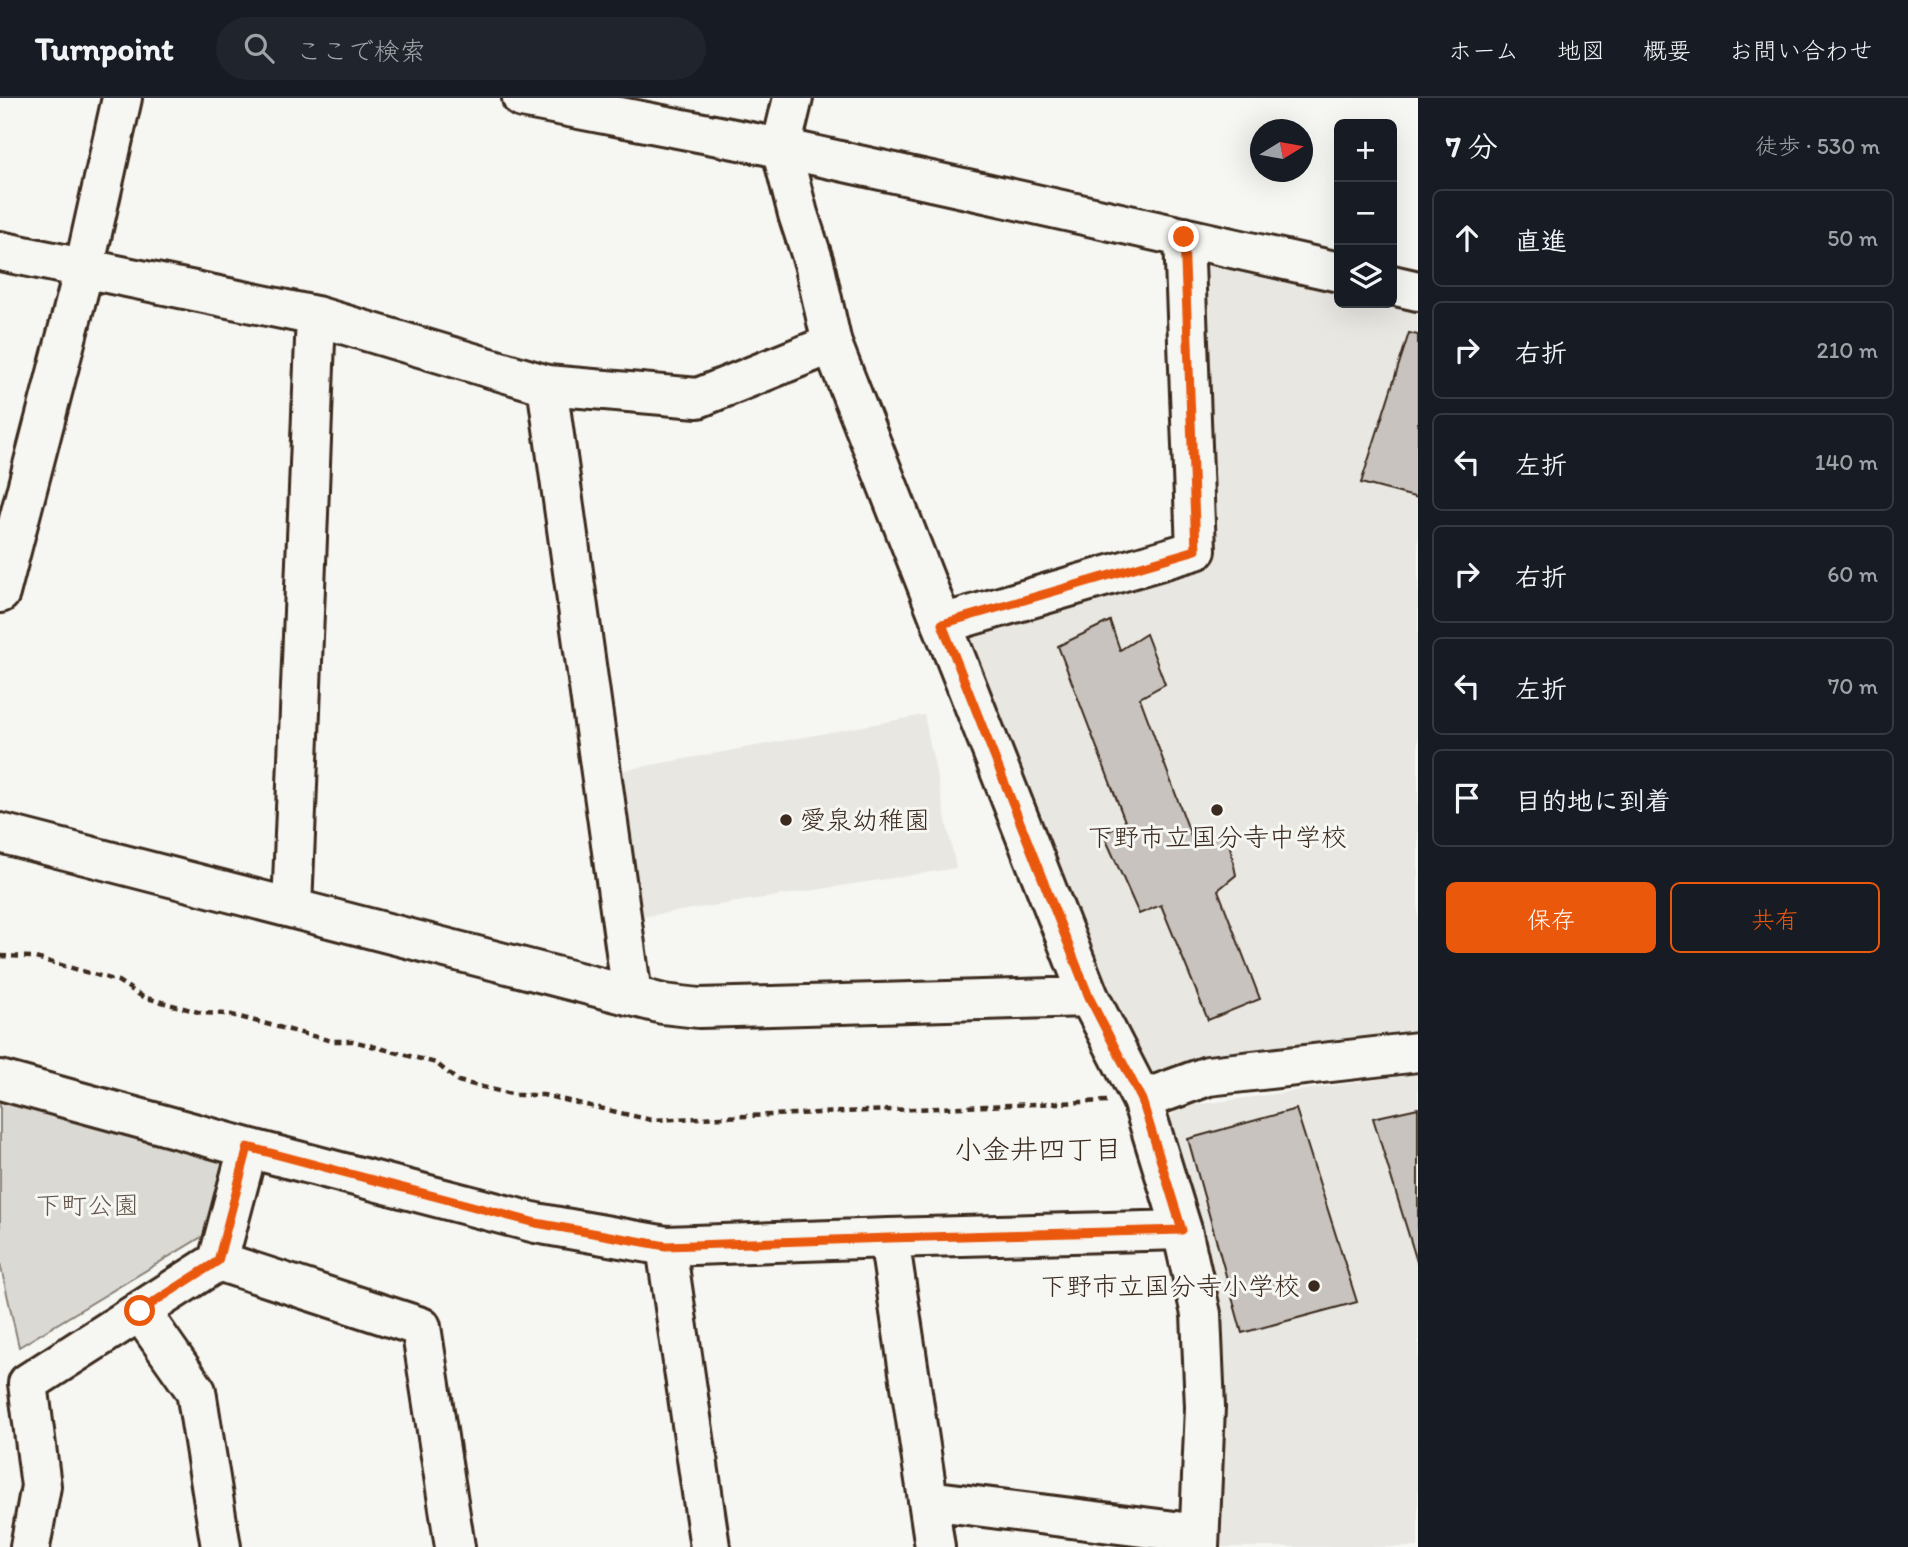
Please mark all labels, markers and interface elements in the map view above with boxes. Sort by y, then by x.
search box [216,17,706,80]
text: Turnpoint [35,29,174,68]
icon: search [240,29,278,67]
text: ここで検索 [296,35,426,67]
text: ホーム [1448,36,1519,65]
text: 地図 [1557,36,1605,65]
text: 概要 [1643,36,1691,65]
text: お問い合わせ [1729,36,1873,65]
north arrow [1250,119,1313,182]
map controls [1334,119,1397,308]
button: + [1334,119,1397,182]
text: 7 分 [1446,128,1498,165]
text: 徒歩 · 530 m [1755,132,1880,160]
button: − [1334,182,1397,245]
icon: ahead [1448,219,1486,257]
route end [1168,221,1199,252]
text: 50 m [1827,224,1878,252]
text: 直進 [1515,225,1567,257]
button: layers [1334,245,1397,308]
icon: right [1448,331,1486,369]
text: 210 m [1817,336,1878,364]
text: 右折 [1515,337,1567,369]
icon: left [1448,443,1486,481]
text: 140 m [1815,448,1878,476]
text: 左折 [1515,449,1567,481]
icon: right [1448,555,1486,593]
text: 60 m [1827,560,1878,588]
text: 右折 [1515,561,1567,593]
icon: left [1448,667,1486,705]
text: 70 m [1828,672,1878,700]
text: 左折 [1515,673,1567,705]
icon: arrive [1448,779,1486,817]
text: 目的地に到着 [1515,785,1671,817]
marker: 下野市立国分寺中学校 [1209,802,1225,818]
place label: 愛泉幼稚園 [800,804,930,836]
marker: 愛泉幼稚園 [778,812,794,828]
place label: 下野市立国分寺中学校 [1087,821,1347,853]
button: 保存 [1446,882,1656,953]
button: 共有 [1670,882,1880,953]
district label: 小金井四丁目 [954,1132,1122,1166]
park label: 下町公園 [35,1189,139,1221]
place label: 下野市立国分寺小学校 [1040,1270,1300,1302]
marker: 下野市立国分寺小学校 [1306,1278,1322,1294]
route start [124,1295,155,1326]

